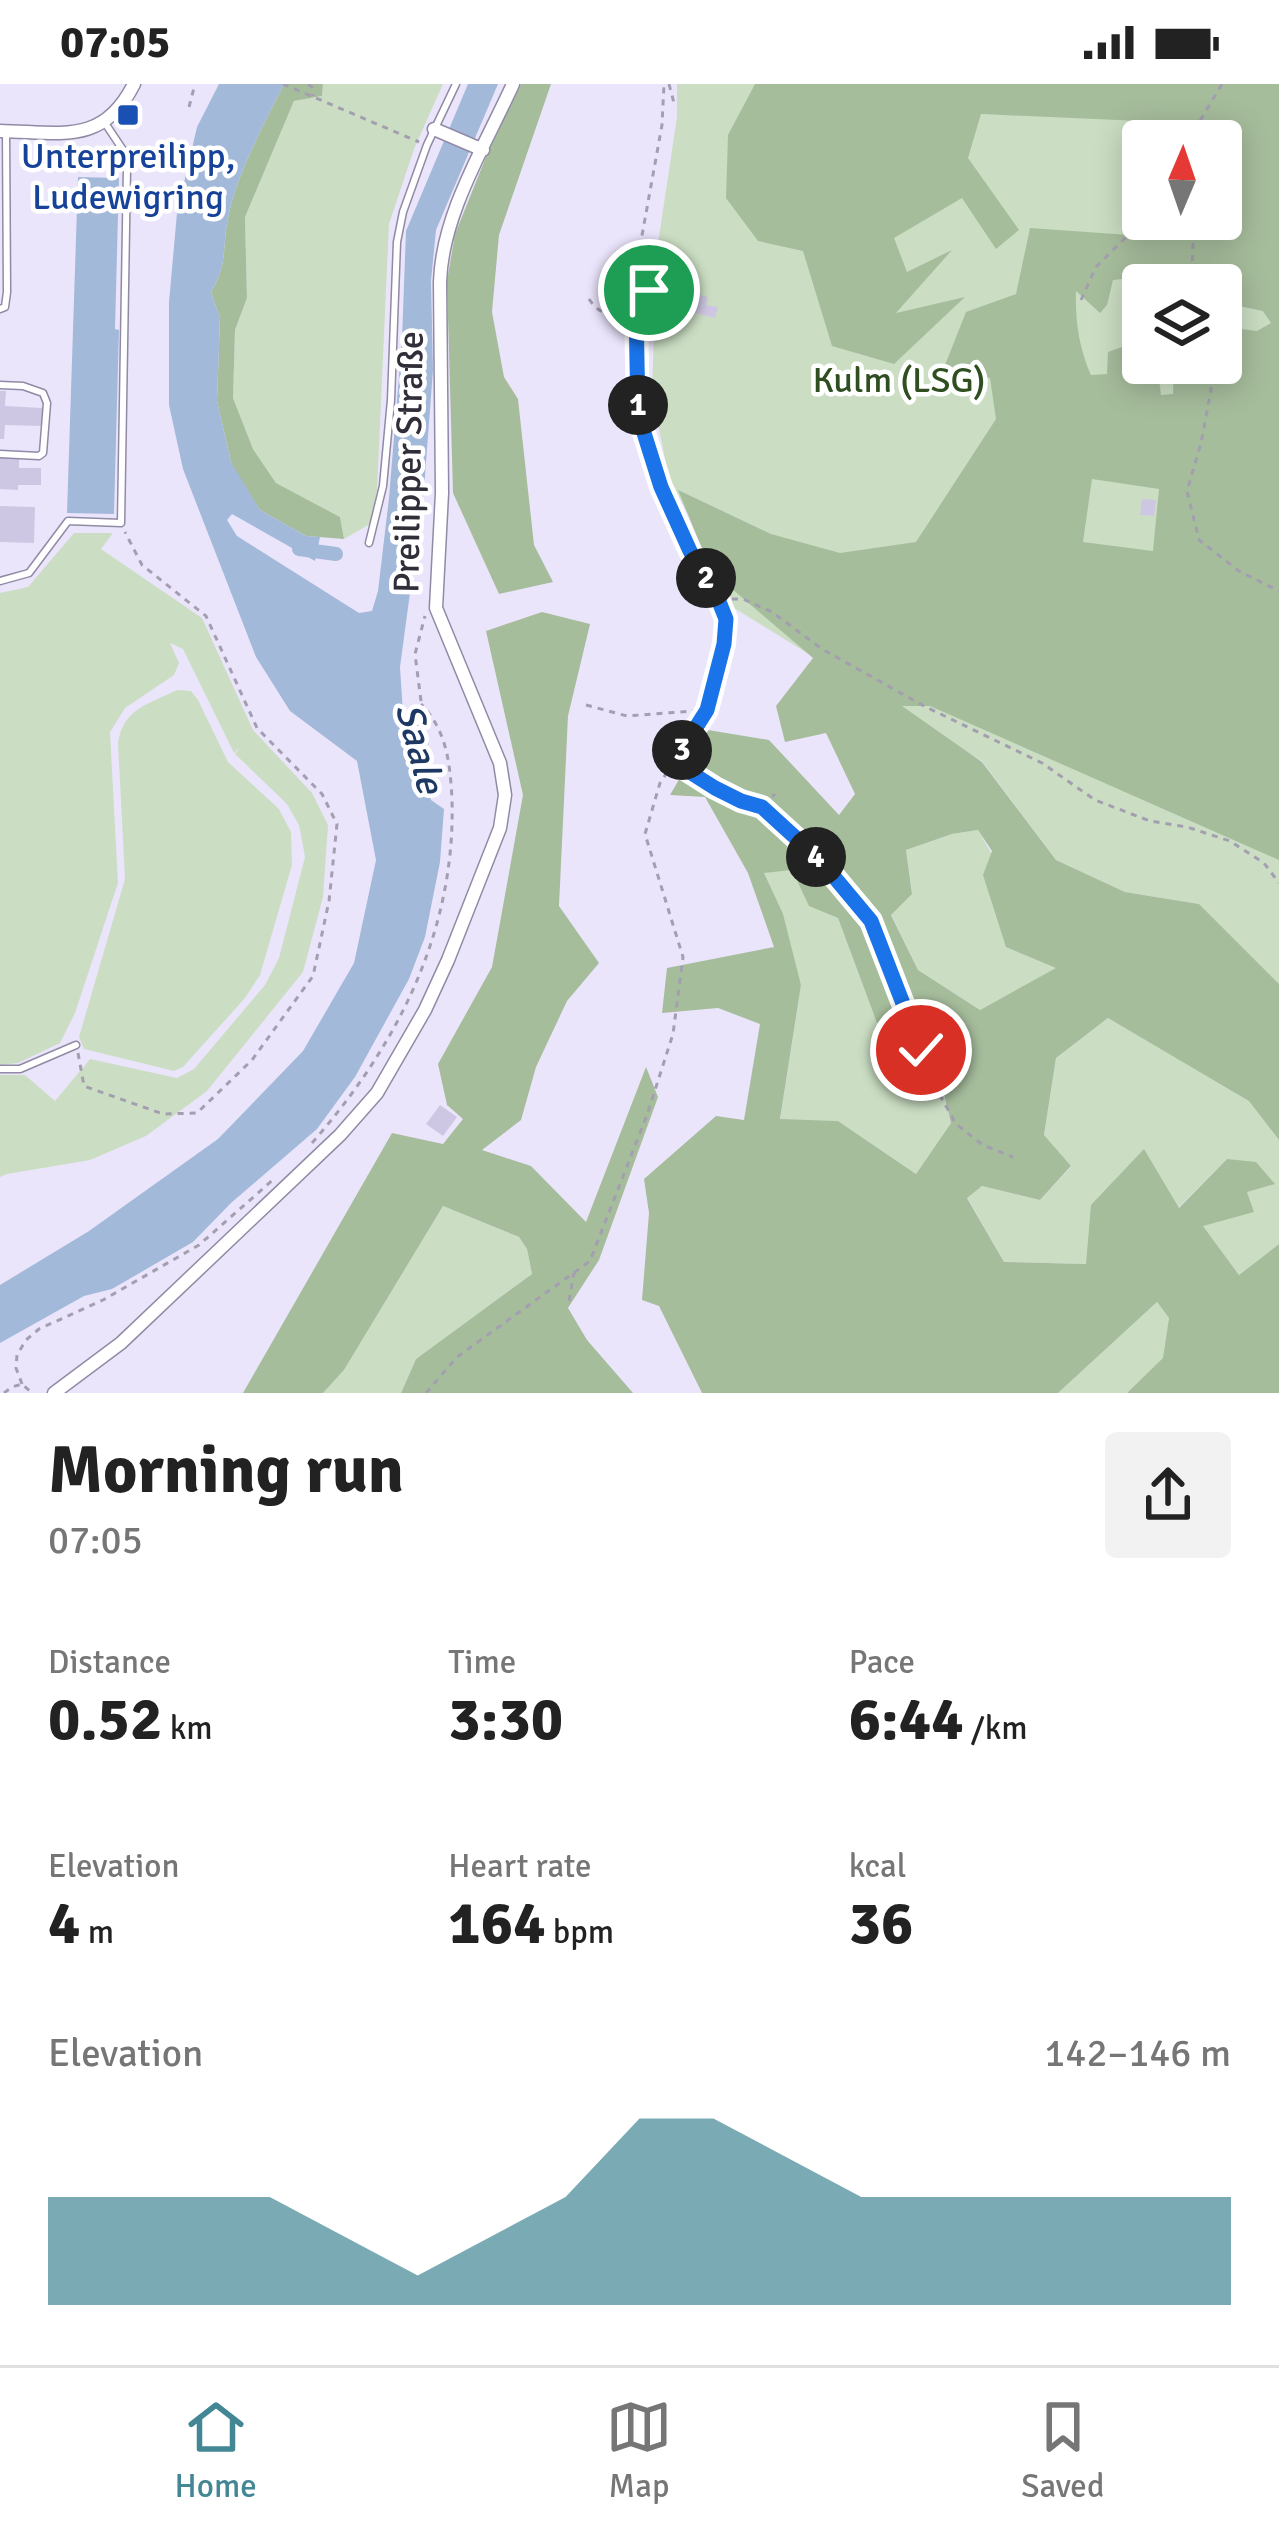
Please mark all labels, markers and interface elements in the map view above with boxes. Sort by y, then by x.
text: 07:05 [60,15,170,70]
marker: Unterpreilipp, Ludewigring [115,102,141,128]
north arrow [1122,120,1242,240]
map controls [1122,120,1242,384]
place label: Unterpreilipp, Ludewigring [21,134,235,220]
pin [598,239,700,341]
icon: arrive [616,257,682,323]
button: layers [1122,264,1242,384]
street label: Preilipper Straße [384,331,434,593]
park label: Kulm (LSG) [813,358,985,403]
pin: 1 [608,375,668,435]
text: 1 [629,384,647,425]
pin: 2 [676,548,736,608]
text: 2 [697,557,715,598]
water label: Saale [385,697,456,801]
pin: 3 [652,720,712,780]
text: 3 [673,729,691,770]
pin: 4 [786,827,846,887]
text: 4 [807,836,825,877]
pin [870,999,972,1101]
icon: check [888,1017,954,1083]
text: Morning run [48,1430,404,1511]
button: share [1105,1432,1231,1558]
text: 07:05 [48,1516,143,1564]
text: Distance [48,1642,171,1683]
text: Time [448,1642,516,1683]
text: Pace [849,1642,915,1683]
text: 0.52 [48,1683,162,1757]
text: 3:30 [448,1683,563,1757]
text: 6:44 [849,1683,964,1757]
text: km [162,1708,213,1749]
text: /km [964,1708,1028,1749]
text: Elevation [48,1846,179,1887]
text: Heart rate [448,1846,592,1887]
text: kcal [849,1846,907,1887]
text: 4 [48,1887,80,1961]
text: 164 [448,1887,546,1961]
text: 36 [849,1887,913,1961]
text: m [80,1912,114,1953]
text: bpm [546,1912,614,1953]
text: Elevation [48,2029,203,2077]
text: 142–146 m [1044,2029,1231,2077]
tab: Home [175,2394,257,2507]
tab: Map [606,2394,672,2507]
tab: Saved [1021,2394,1104,2507]

